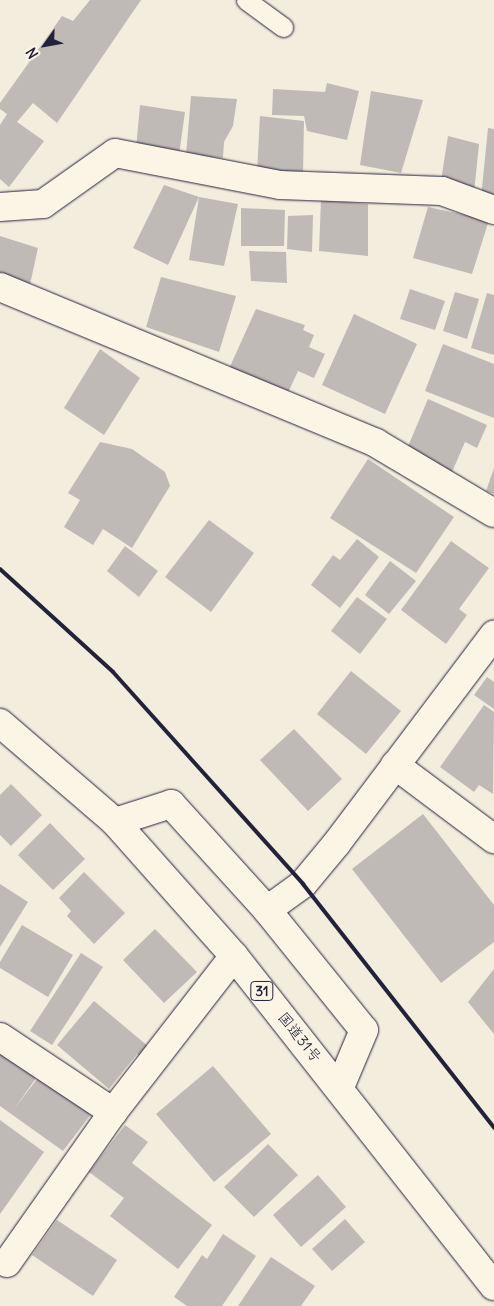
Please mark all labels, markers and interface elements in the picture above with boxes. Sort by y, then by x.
north arrow [20,20,70,70]
text: N [22,44,42,62]
road number: 31 [250,979,274,1002]
street label: 国道31号 [274,1008,326,1066]

